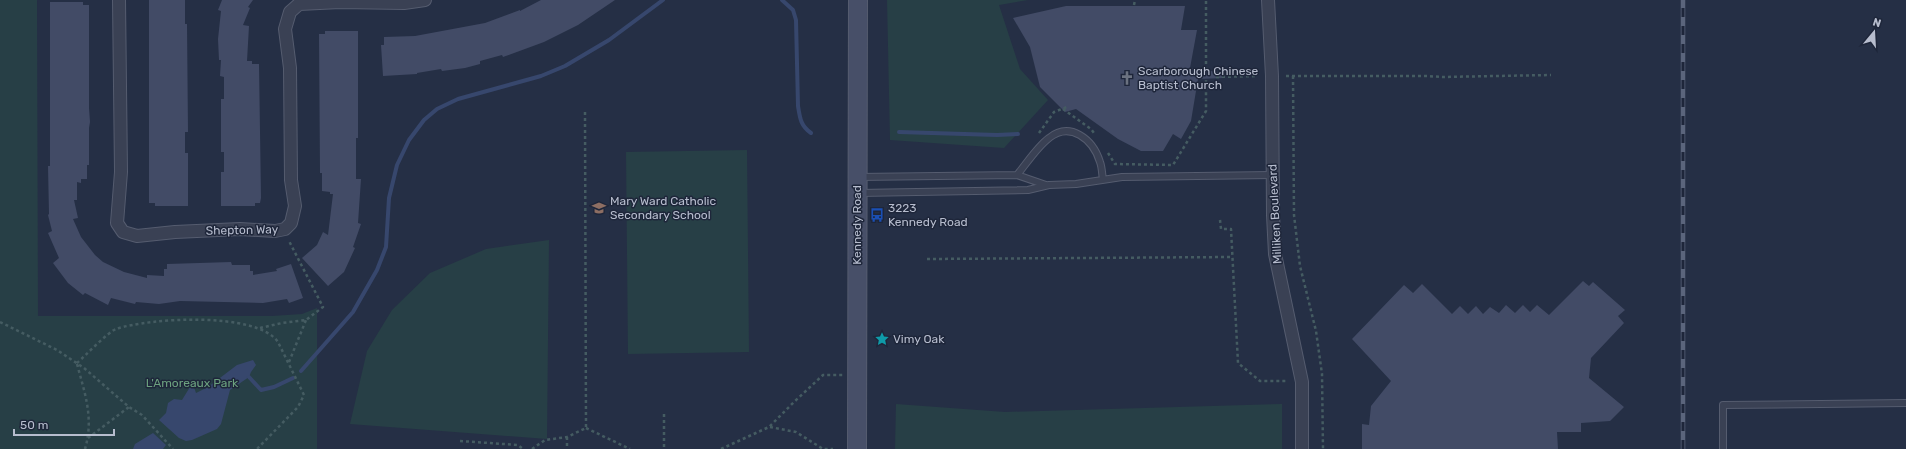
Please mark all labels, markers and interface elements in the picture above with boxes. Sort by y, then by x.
north arrow [1854,12,1894,52]
text: N [1871,16,1883,30]
place label: Scarborough Chinese Baptist Church [1138,64,1259,92]
church icon: Scarborough Chinese Baptist Church [1119,70,1135,86]
street label: Milliken Boulevard [1265,164,1285,264]
street label: Kennedy Road [850,185,864,265]
place label: Mary Ward Catholic Secondary School [610,194,717,222]
school or university icon: Mary Ward Catholic Secondary School [591,200,607,216]
place label: 3223 Kennedy Road [888,201,968,229]
bus stop icon: 3223 Kennedy Road [869,207,885,223]
street label: Shepton Way [206,222,279,238]
place icon: Vimy Oak [874,331,890,347]
place label: Vimy Oak [893,332,945,346]
park label: L'Amoreaux Park [146,376,239,390]
scale bar [14,411,114,437]
text: 50 m [20,418,48,432]

